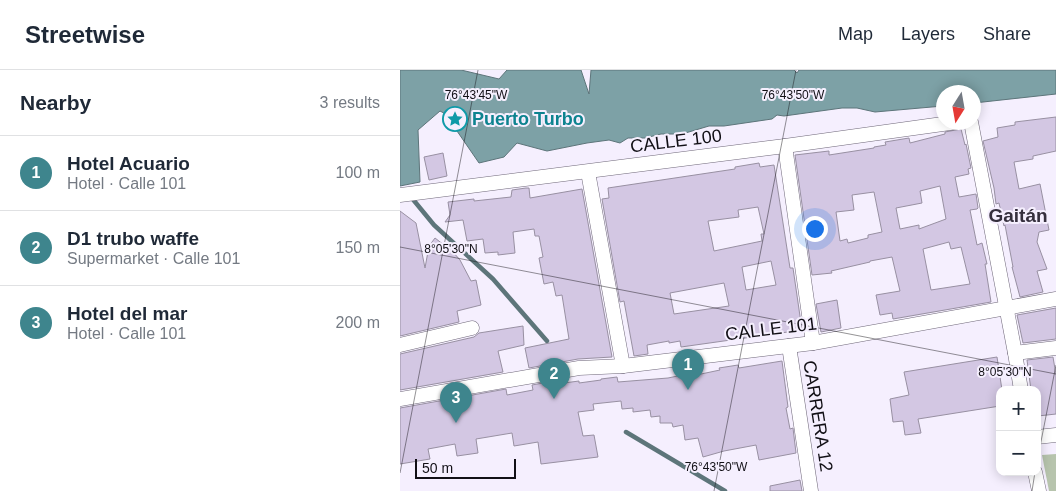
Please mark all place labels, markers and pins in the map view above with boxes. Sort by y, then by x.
place icon: Puerto Turbo [442,106,468,132]
place label: Puerto Turbo [472,109,584,129]
pin: 1 [672,349,704,390]
pin: 2 [538,358,570,399]
pin: 3 [440,382,472,423]

